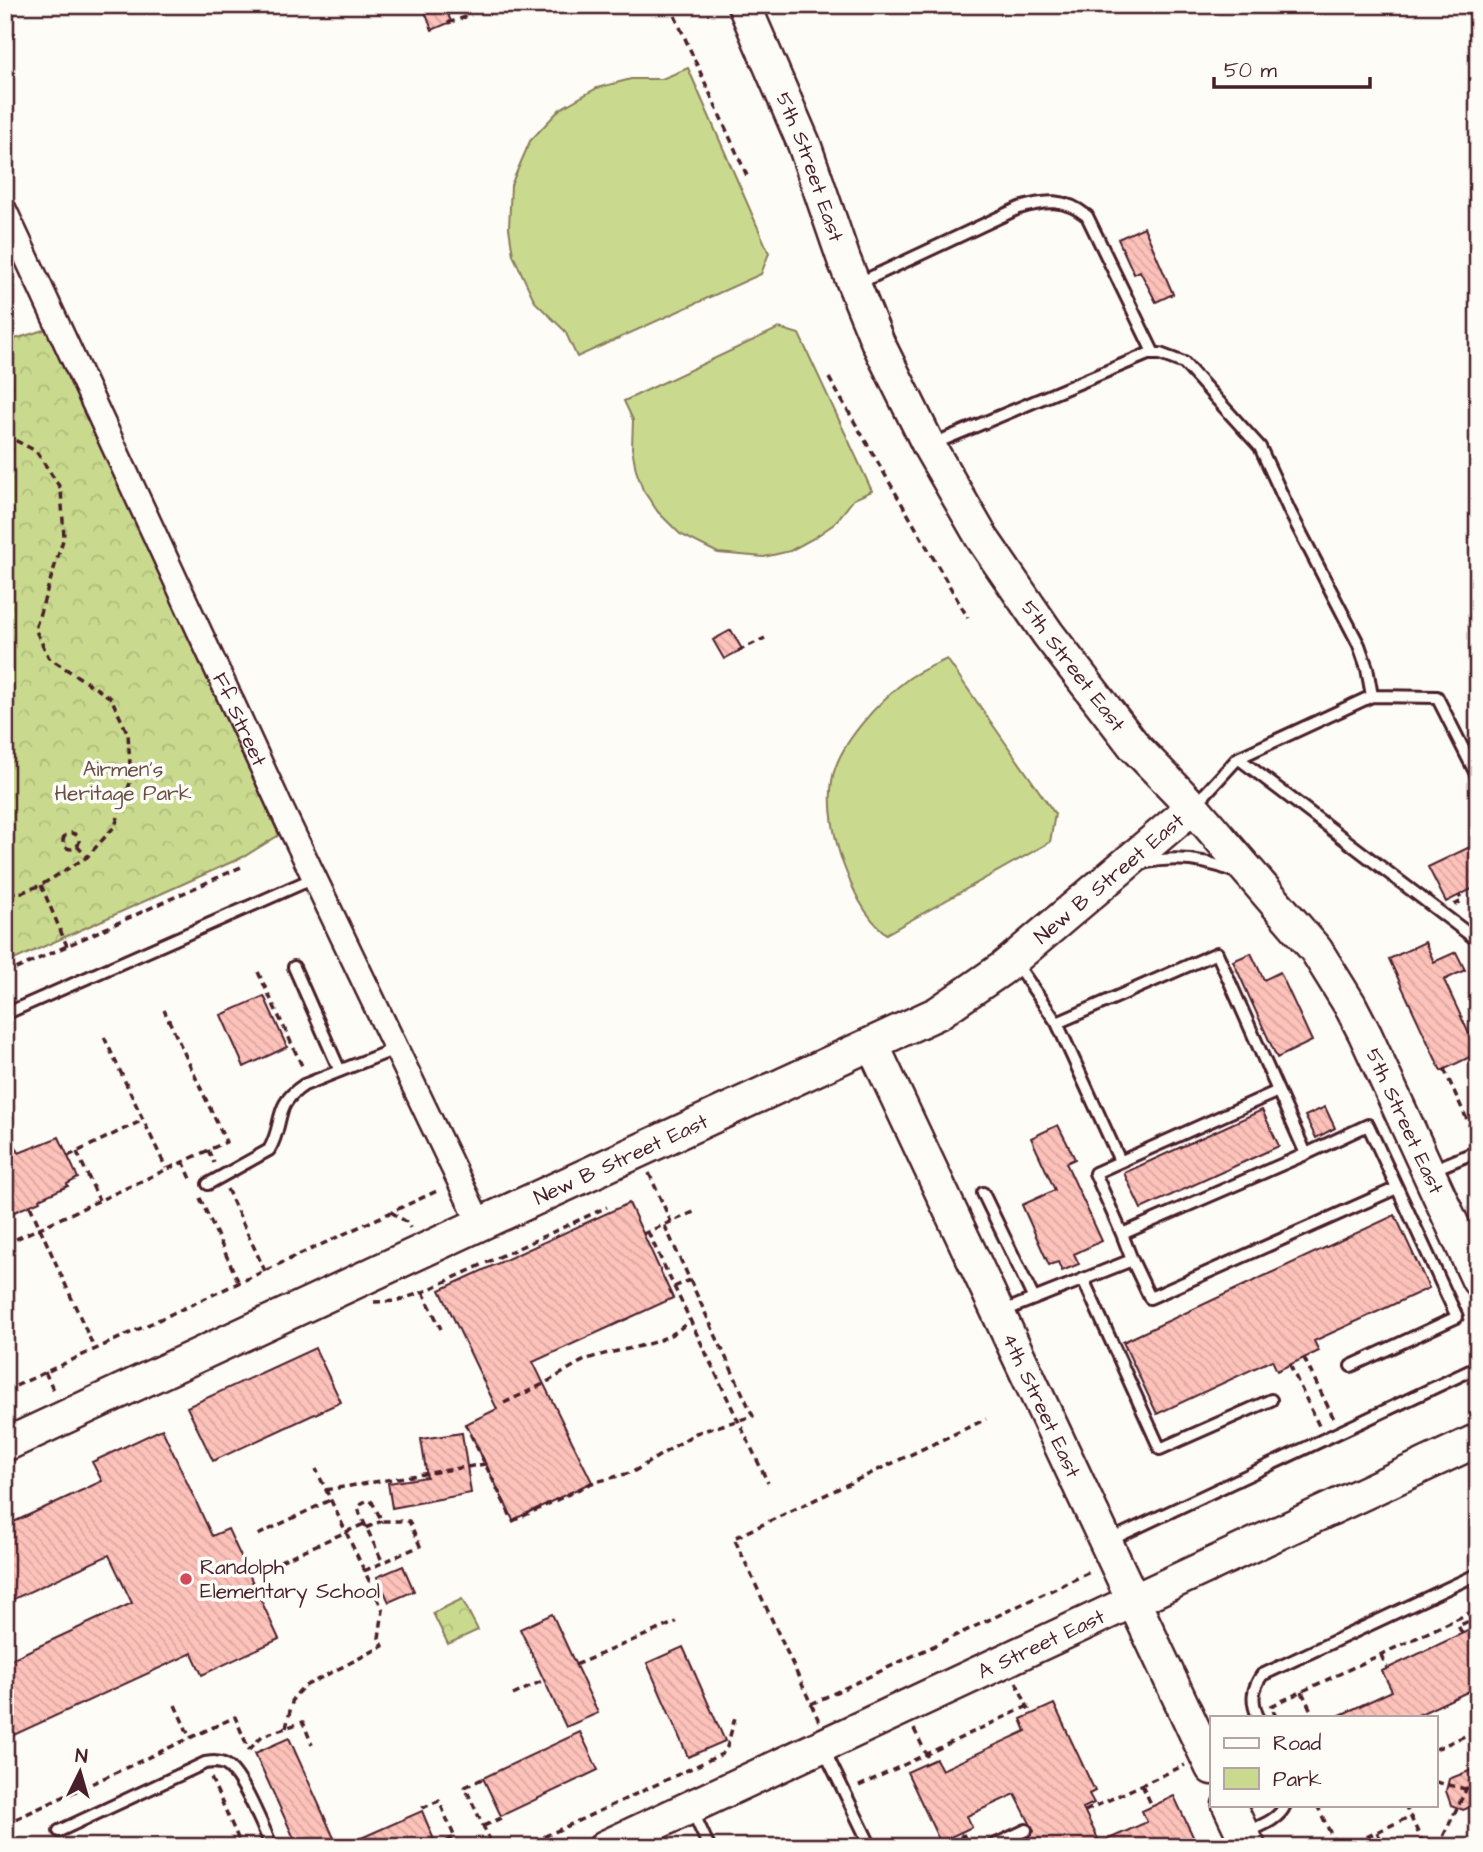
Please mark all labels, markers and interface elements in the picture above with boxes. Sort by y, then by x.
scale bar [1214,46,1369,90]
text: 50 m [1224,56,1278,85]
street label: 5th Street East [769,88,851,246]
street label: 5th Street East [1014,594,1133,738]
street label: Ff Street [206,668,274,771]
park label: Airmen's Heritage Park [54,755,192,810]
street label: New B Street East [1028,806,1191,950]
street label: 5th Street East [1359,1043,1451,1199]
street label: New B Street East [529,1106,713,1212]
street label: 4th Street East [995,1328,1088,1483]
place label: Randolph Elementary School [200,1553,380,1608]
marker: Randolph Elementary School [178,1571,194,1587]
street label: A Street East [973,1601,1110,1686]
legend [1210,1716,1438,1806]
text: Road [1273,1729,1321,1758]
north arrow [46,1736,116,1806]
text: N [74,1743,89,1771]
text: Park [1273,1765,1322,1794]

